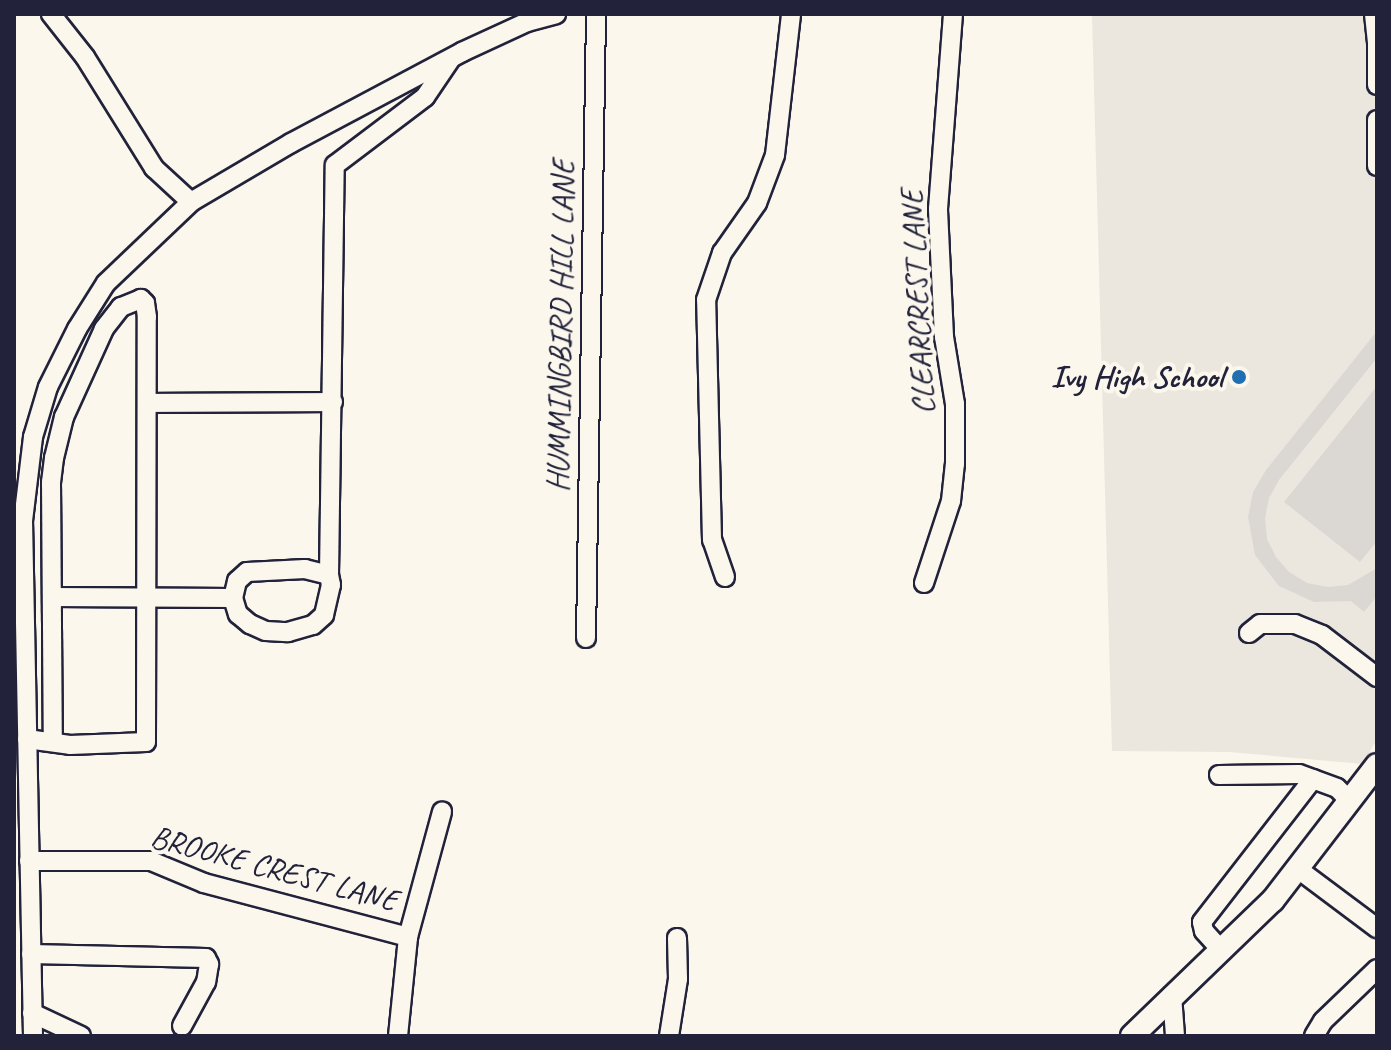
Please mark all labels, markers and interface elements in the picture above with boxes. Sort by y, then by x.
street label: HUMMINGBIRD HILL LANE [539,161,583,491]
street label: CLEARCREST LANE [893,188,943,416]
place label: Ivy High School [1052,358,1223,396]
marker: Ivy High School [1230,368,1248,386]
street label: BROOKE CREST LANE [146,817,402,921]

